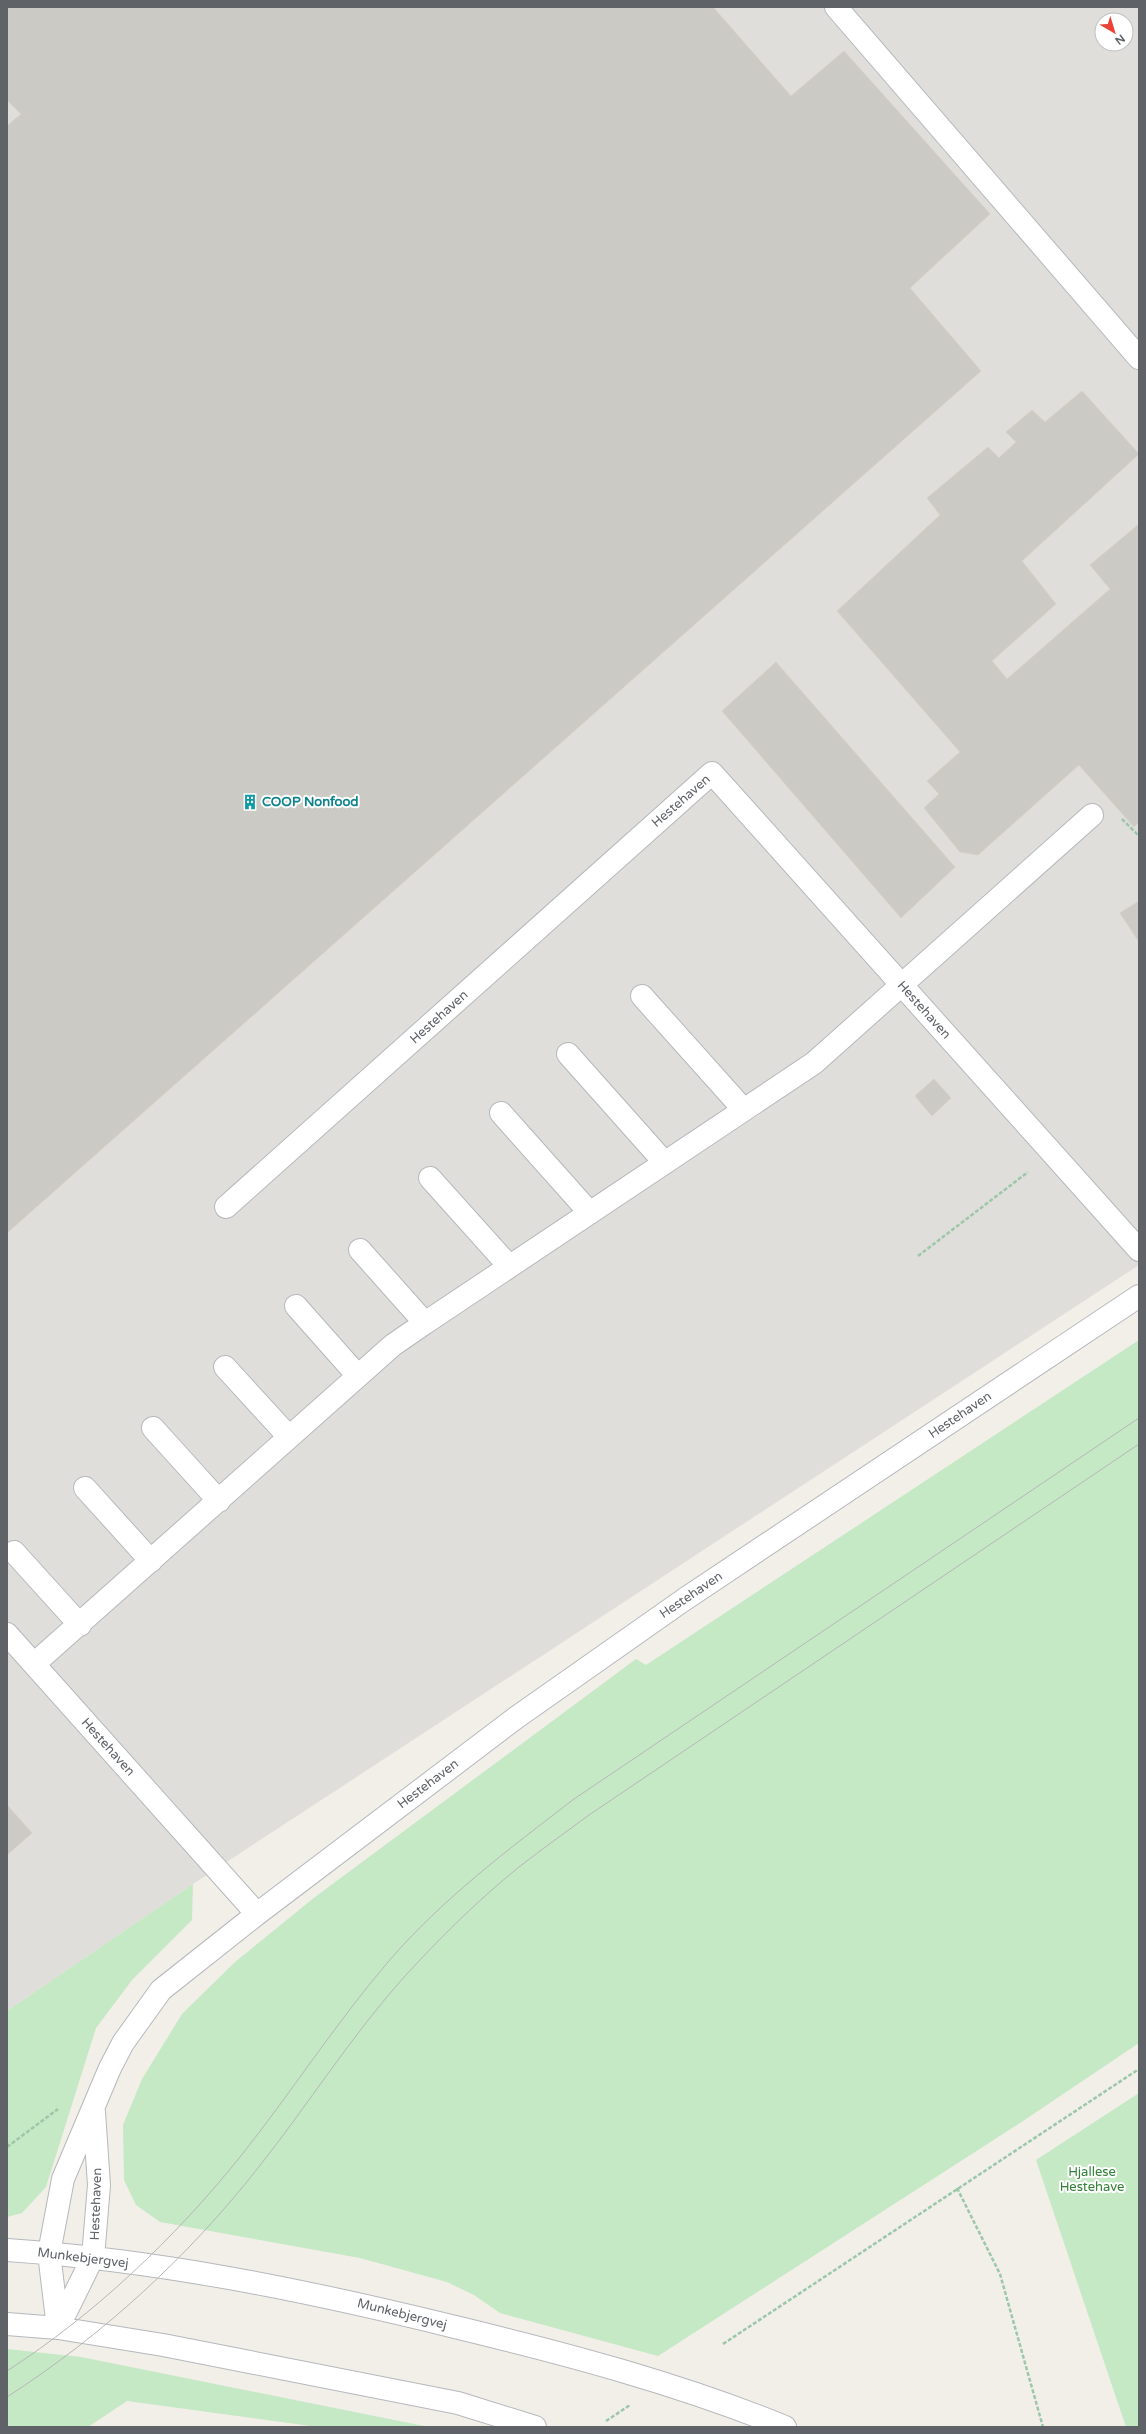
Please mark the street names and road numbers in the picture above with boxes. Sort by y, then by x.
street label: Hestehaven [648,771,714,831]
street label: Hestehaven [894,978,954,1042]
street label: Hestehaven [407,987,471,1047]
street label: Hestehaven [925,1388,995,1442]
street label: Hestehaven [656,1568,726,1622]
street label: Hestehaven [78,1715,138,1779]
street label: Hestehaven [394,1756,462,1812]
street label: Hestehaven [87,2167,105,2241]
street label: Munkebjergvej [36,2244,130,2272]
street label: Munkebjergvej [355,2295,449,2333]

